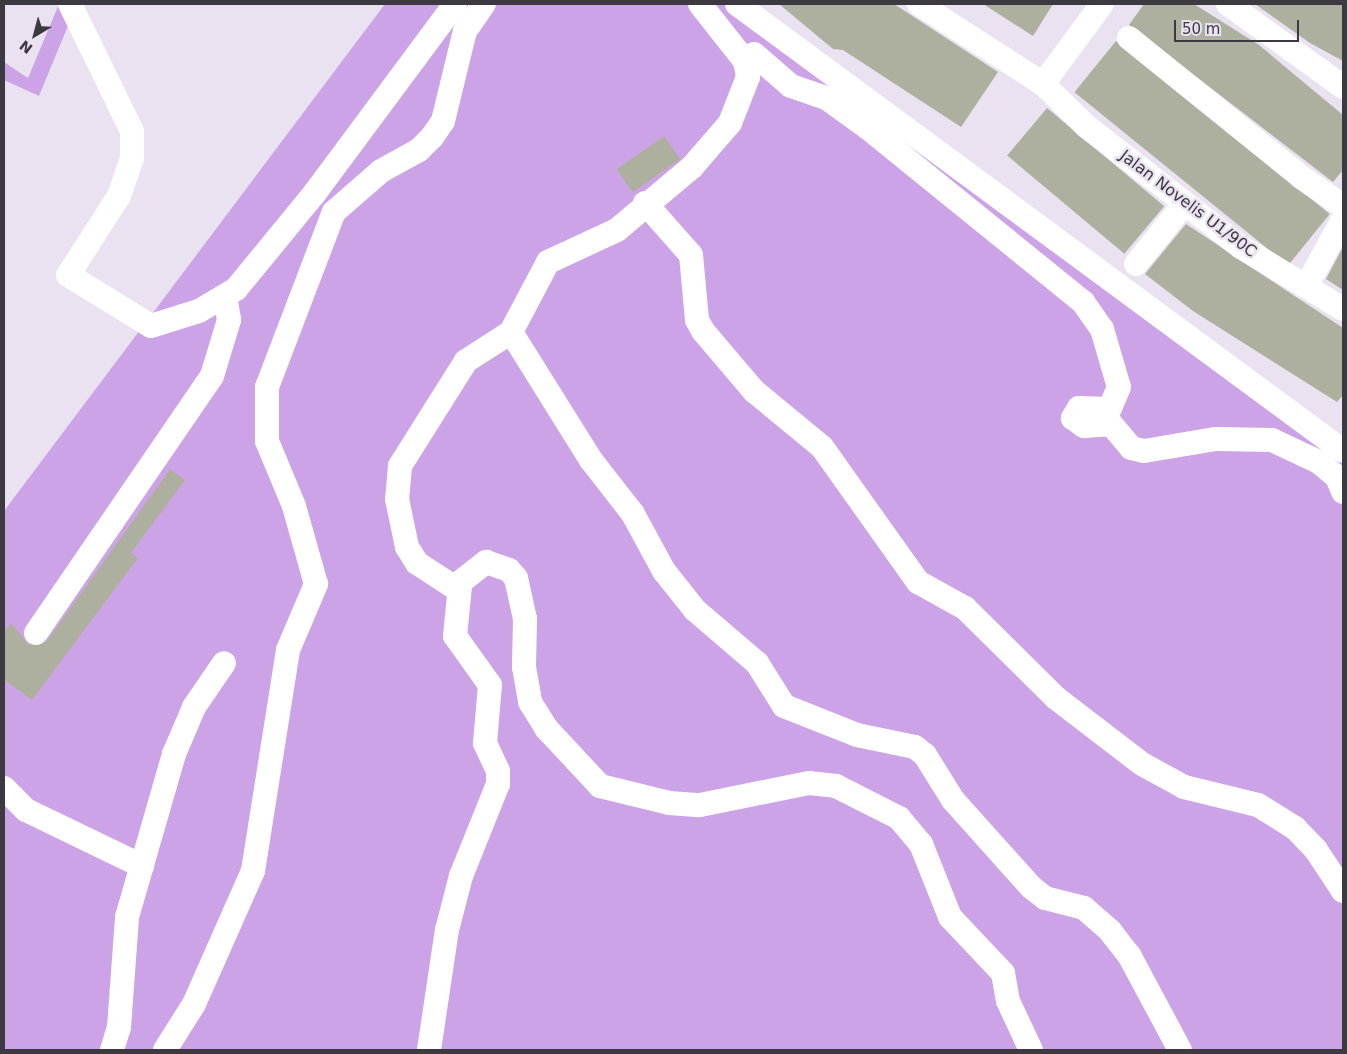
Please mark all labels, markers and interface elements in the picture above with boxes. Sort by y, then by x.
north arrow [10,10,60,60]
scale bar [1177,10,1302,42]
text: 50 m [1182,20,1220,38]
text: N [16,37,35,57]
street label: Jalan Novelis U1/90C [1116,146,1260,262]

